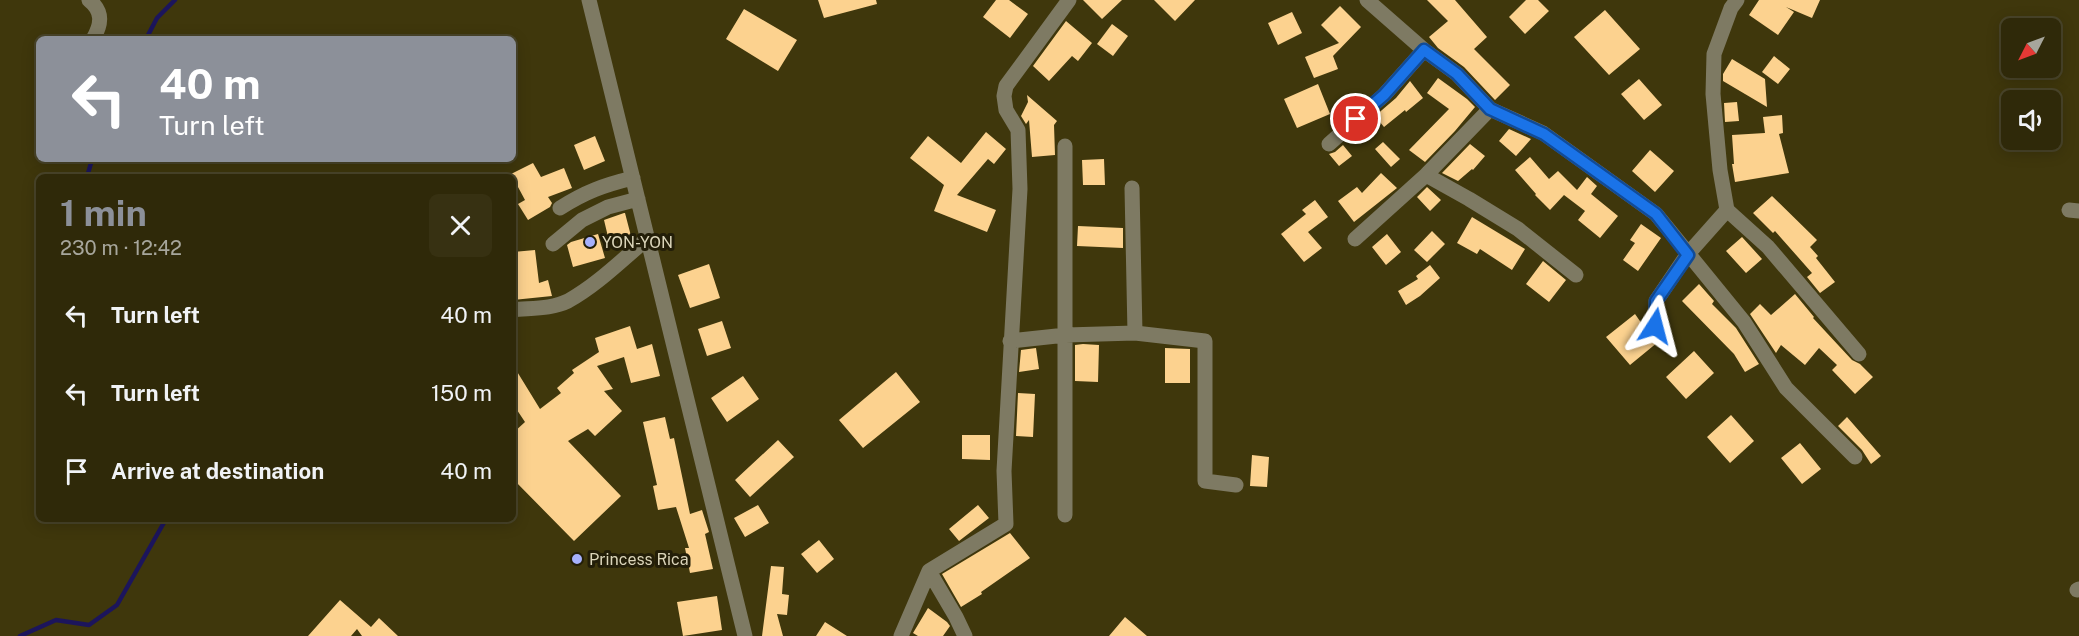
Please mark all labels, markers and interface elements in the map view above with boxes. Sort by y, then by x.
north arrow [2001,18,2061,78]
map controls [2001,18,2061,150]
text: 40 m [159,59,261,108]
icon: left [60,60,138,138]
button: sound [2001,90,2061,150]
pin [1330,93,1381,144]
icon: arrive [1339,102,1372,135]
text: Turn left [159,109,265,141]
text: 1 min [60,192,147,234]
button: close [429,194,492,257]
place label: YON-YON [602,233,673,252]
marker: YON-YON [583,235,597,249]
text: 230 m · 12:42 [60,236,182,260]
position arrow [1623,294,1687,358]
icon: left [60,299,93,332]
text: Turn left [111,302,200,328]
text: 40 m [440,302,492,328]
icon: left [60,377,93,410]
text: Turn left [111,380,200,406]
text: 150 m [431,380,492,406]
icon: arrive [60,455,93,488]
text: Arrive at destination [111,458,324,484]
text: 40 m [440,458,492,484]
place label: Princess Rica [589,550,689,569]
marker: Princess Rica [570,552,584,566]

